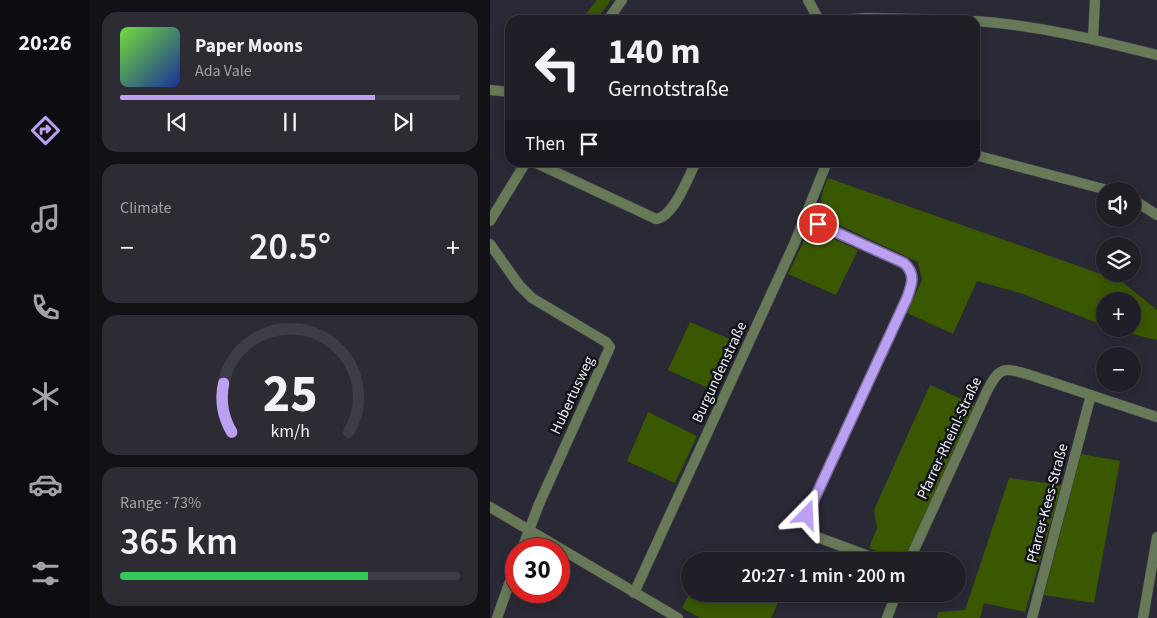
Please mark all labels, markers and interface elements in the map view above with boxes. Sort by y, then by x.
text: 20:26 [18,27,72,59]
text: 140 m [608,27,700,77]
text: Paper Moons [195,33,303,60]
icon: left [525,35,590,100]
text: Ada Vale [195,60,252,82]
text: Gernotstraße [608,73,729,105]
icon: previous [163,108,191,136]
icon: pause [276,108,304,136]
icon: next [389,108,417,136]
icon: directions [28,113,63,148]
icon: arrive [575,130,603,158]
text: Then [525,131,565,158]
map controls [1096,182,1141,392]
button: sound [1096,182,1141,227]
text: Climate [120,197,171,219]
icon: music [28,201,63,236]
pin [797,203,839,245]
icon: arrive [804,210,832,238]
text: 20.5° [249,220,331,274]
text: − [120,228,134,268]
text: + [446,228,460,268]
button: layers [1096,237,1141,282]
icon: phone [28,290,63,325]
button: + [1096,292,1141,337]
street label: Burgundenstraße [687,318,752,426]
button: − [1096,347,1141,392]
street label: Hubertusweg [545,352,600,438]
text: 25 [263,358,317,432]
street label: Pfarrer-Rheinl-Straße [912,374,987,503]
icon: climate [28,379,63,414]
text: km/h [270,419,310,444]
street label: Pfarrer-Kees-Straße [1021,441,1074,565]
icon: car [28,467,63,502]
position arrow [780,488,832,540]
text: Range · 73% [120,492,201,514]
text: 365 km [120,515,238,569]
speed limit sign: 30 [505,538,570,603]
icon: filters [28,556,63,591]
text: 20:27 · 1 min · 200 m [741,563,906,590]

